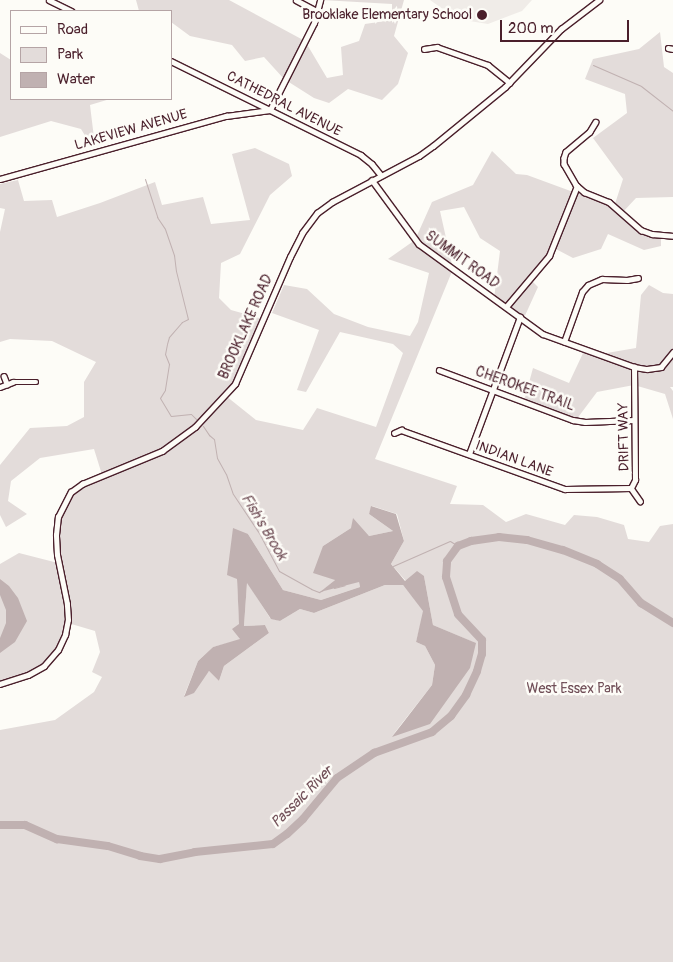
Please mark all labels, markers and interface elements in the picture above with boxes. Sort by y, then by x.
place label: Brooklake Elementary School [302,7,472,23]
marker: Brooklake Elementary School [476,9,488,21]
legend [10,10,172,100]
scale bar [503,10,632,42]
text: 200 m [508,19,553,38]
text: Road [57,20,88,39]
text: Park [57,45,83,64]
street label: CATHEDRAL AVENUE [224,68,344,140]
text: Water [57,70,95,89]
street label: LAKEVIEW AVENUE [73,106,189,154]
street label: SUMMIT ROAD [422,228,502,292]
street label: BROOKLAKE ROAD [215,272,277,382]
street label: CHEROKEE TRAIL [473,363,577,415]
street label: DRIFT WAY [615,403,633,471]
street label: INDIAN LANE [473,437,555,481]
water label: Fish's Brook [237,491,291,563]
park label: West Essex Park [526,681,622,697]
water label: Passaic River [267,762,337,832]

